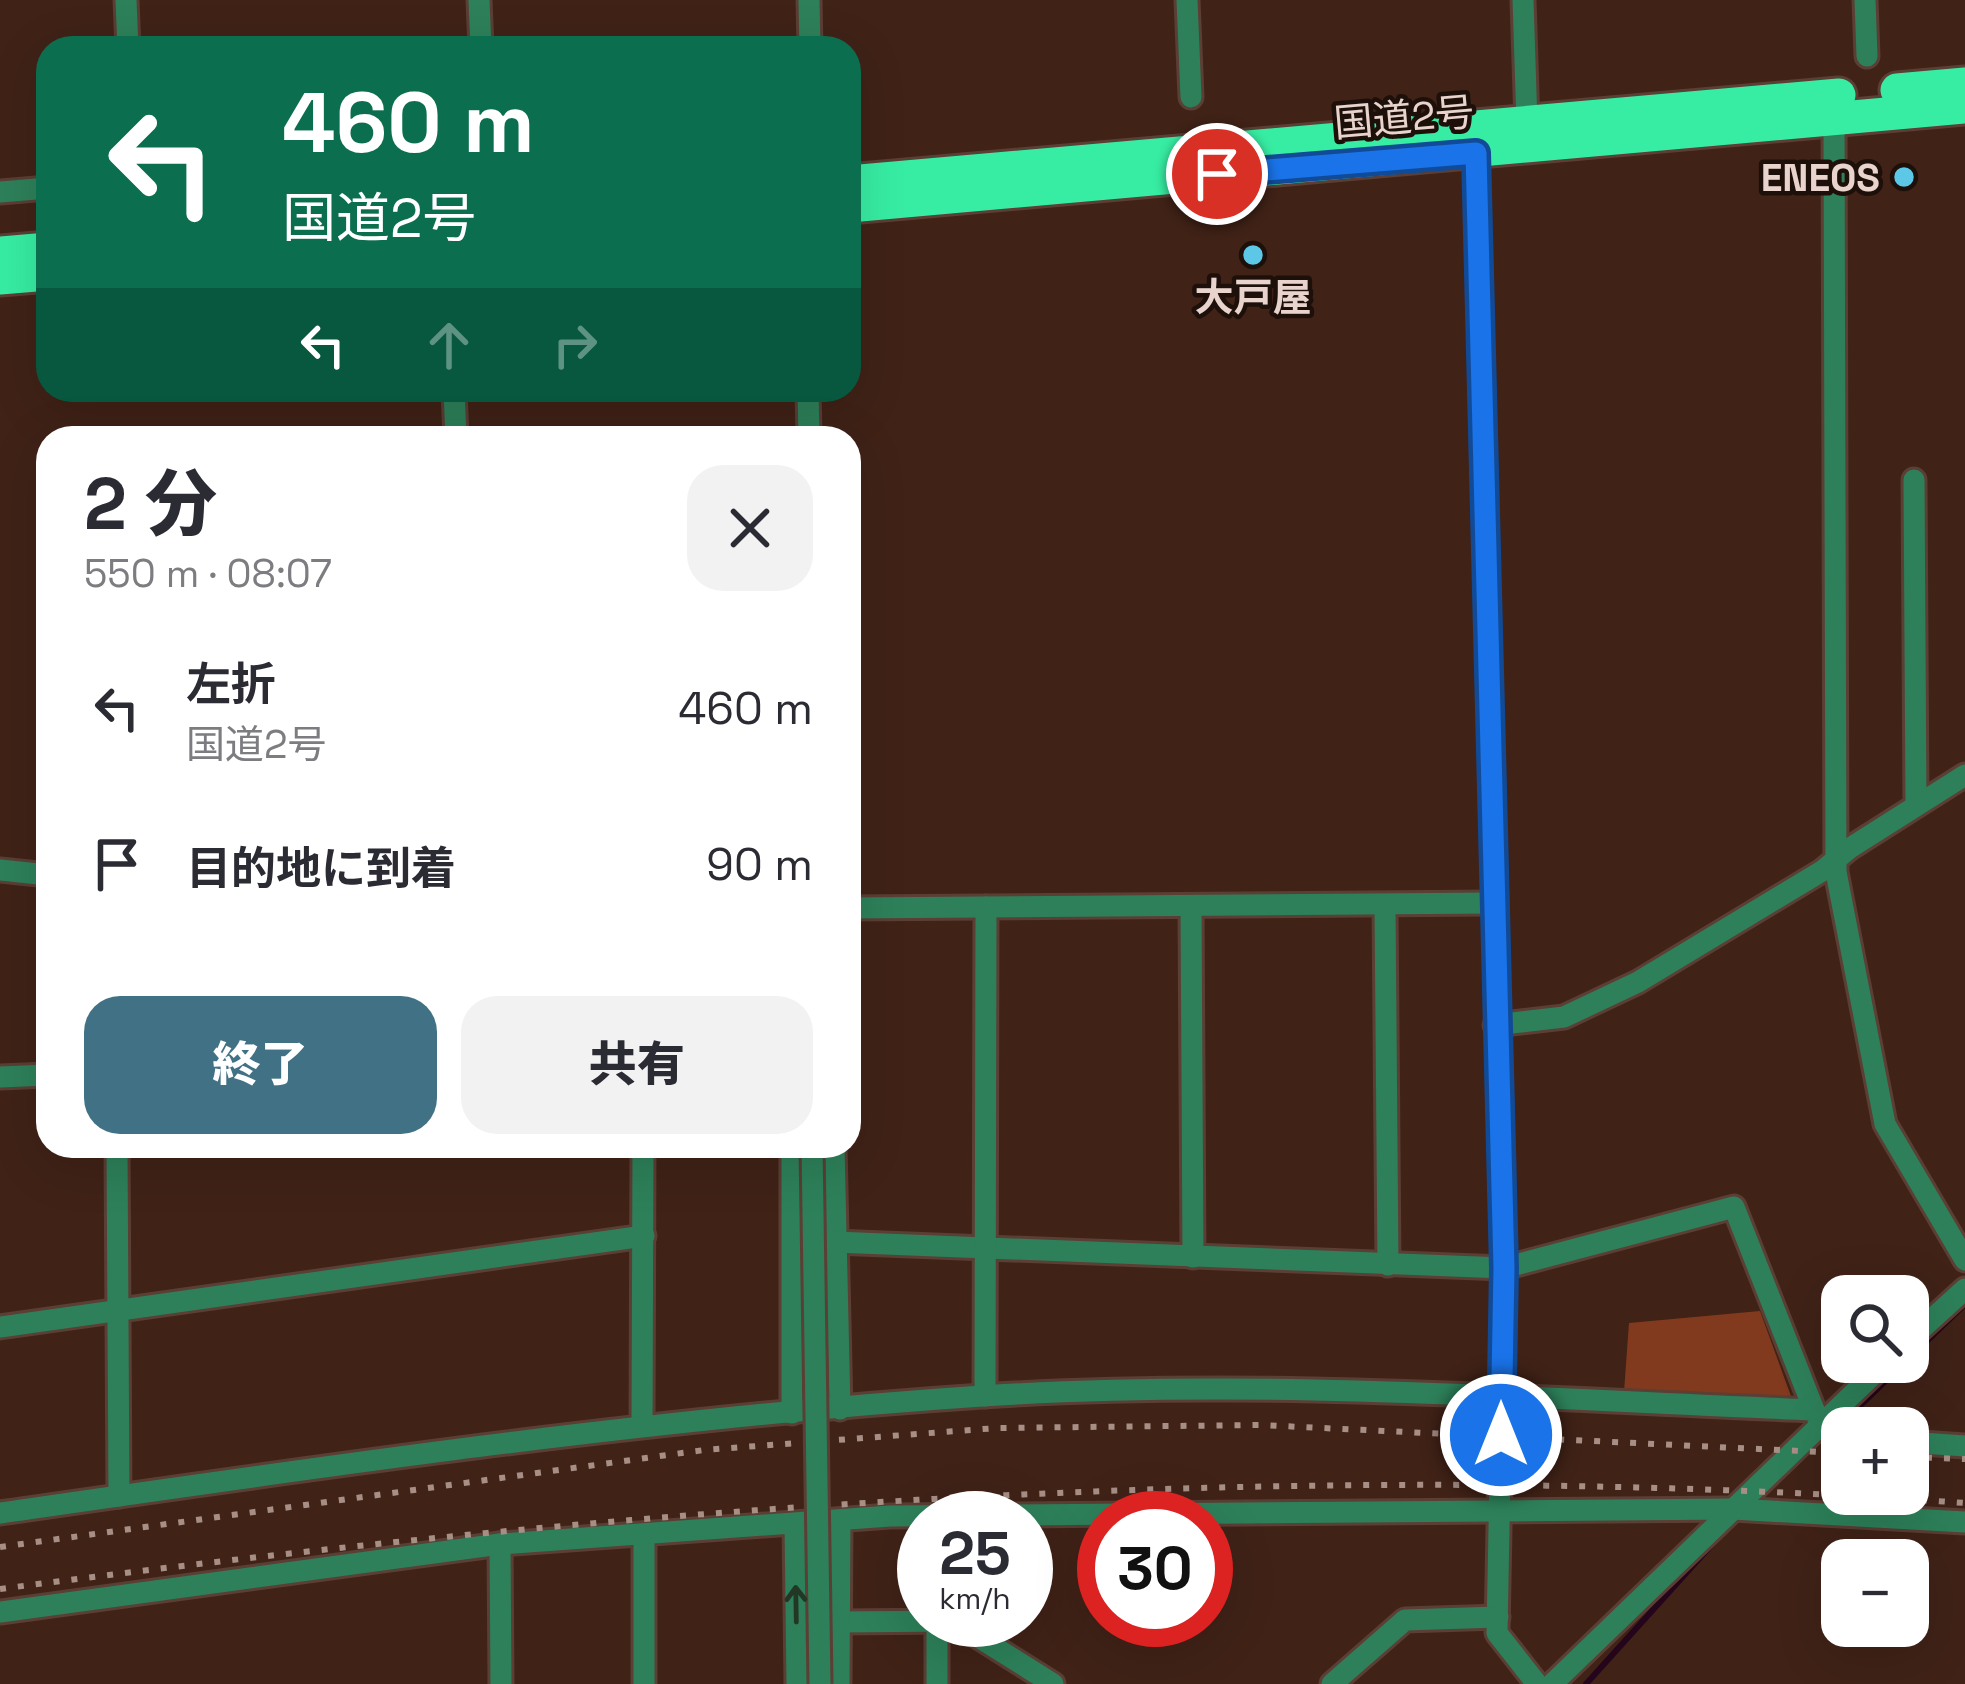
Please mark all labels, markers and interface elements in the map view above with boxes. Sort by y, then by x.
text: 460 m [282,69,535,177]
icon: left [84,84,240,240]
street label: 国道2号 [1332,87,1476,148]
pin [1166,123,1268,225]
icon: arrive [1184,141,1250,207]
place label: ENEOS [1761,153,1880,202]
marker: ENEOS [1891,164,1917,190]
text: 国道2号 [282,184,477,253]
marker: 大戸屋 [1240,242,1266,268]
place label: 大戸屋 [1194,273,1312,322]
icon: left [290,312,356,378]
icon: ahead [416,312,482,378]
icon: right [542,312,608,378]
text: 2 分 [84,458,217,550]
button: close [687,465,813,591]
text: 550 m · 08:07 [84,549,332,598]
text: 左折 [186,656,276,713]
icon: left [84,675,150,741]
text: 460 m [678,680,813,737]
text: 国道2号 [186,720,327,769]
icon: arrive [84,831,150,897]
text: 90 m [706,836,813,893]
text: 目的地に到着 [186,840,456,897]
button: 終了 [84,996,437,1134]
button: 共有 [461,996,813,1134]
map controls [1821,1275,1929,1647]
button: search [1821,1275,1929,1383]
position arrow [1438,1372,1564,1498]
button: + [1821,1407,1929,1515]
speed limit sign: 30 [1077,1491,1233,1647]
text: 25 [939,1515,1011,1592]
button: − [1821,1539,1929,1647]
text: km/h [939,1579,1011,1618]
one-way arrow [785,1585,807,1624]

